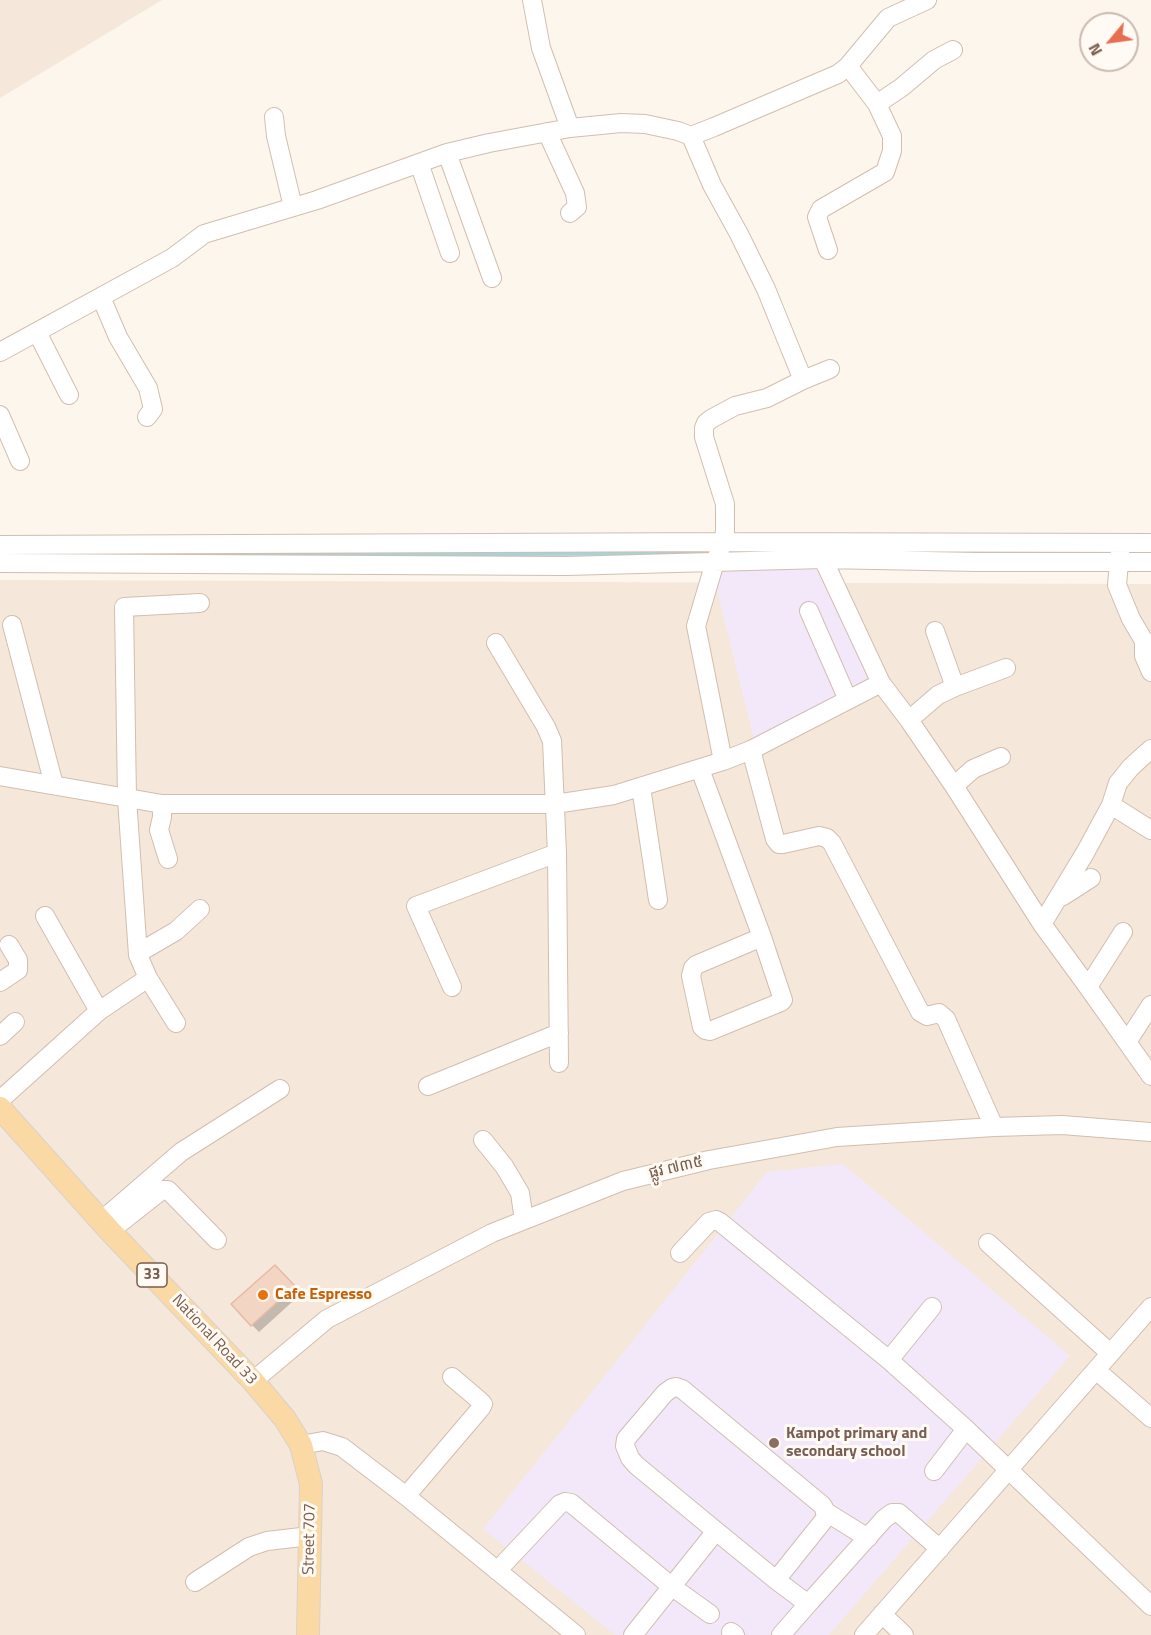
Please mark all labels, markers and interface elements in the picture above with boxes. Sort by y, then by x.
north arrow [1079,12,1139,72]
text: N [1082,39,1108,60]
street label: ផ្លូវ ៧៣៥ [647,1152,705,1184]
road number: 33 [137,1263,167,1287]
place label: Cafe Espresso [275,1285,372,1305]
marker: Cafe Espresso [256,1288,270,1302]
street label: National Road 33 [167,1291,261,1389]
place label: Kampot primary and secondary school [786,1424,927,1462]
marker: Kampot primary and secondary school [767,1436,781,1450]
street label: Street 707 [300,1503,320,1575]

